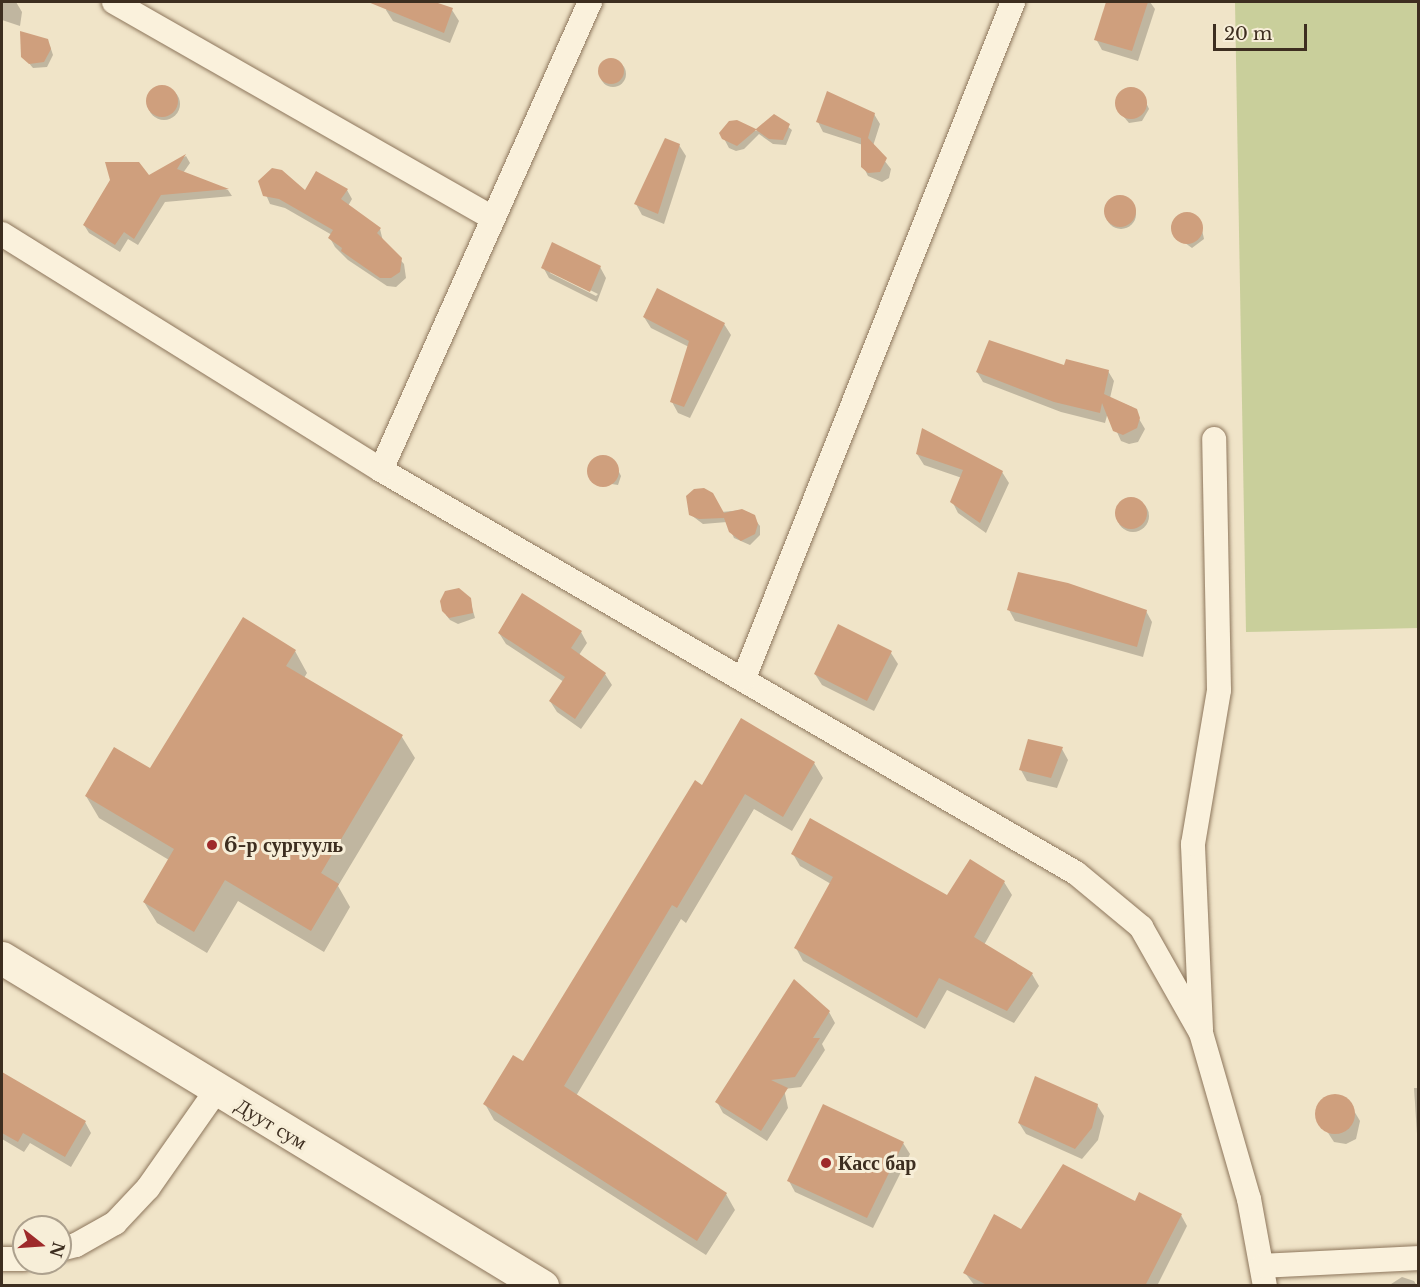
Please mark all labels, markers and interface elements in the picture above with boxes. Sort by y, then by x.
scale bar [1216,12,1310,50]
text: 20 m [1224,23,1272,45]
place label: 6-р сургууль [224,833,343,857]
marker: 6-р сургууль [205,838,219,852]
street label: Дуут сум [231,1093,311,1155]
place label: Касс бар [838,1151,916,1175]
marker: Касс бар [819,1156,833,1170]
north arrow [12,1215,72,1275]
text: N [46,1240,69,1260]

